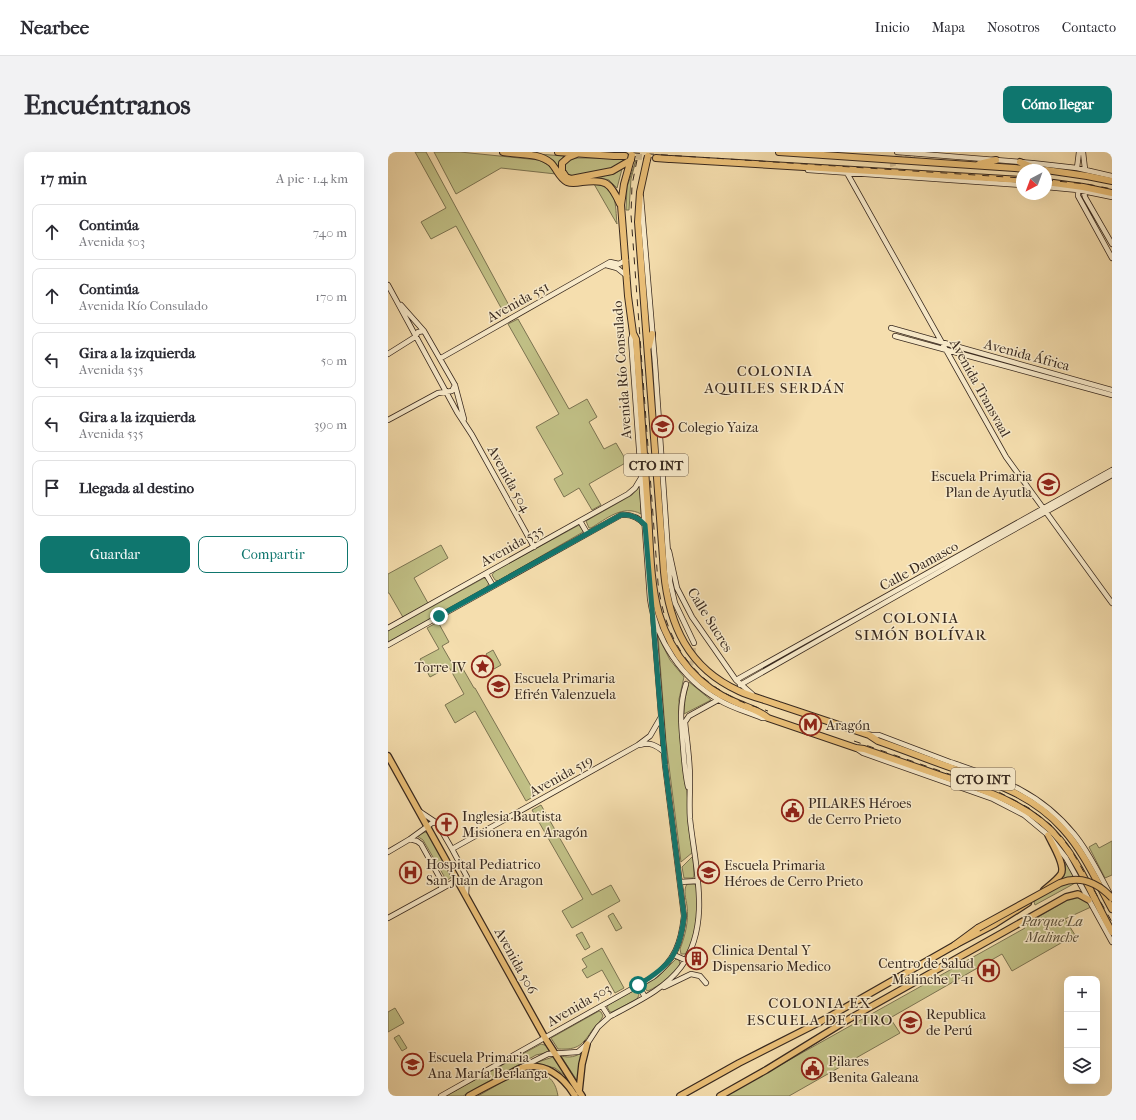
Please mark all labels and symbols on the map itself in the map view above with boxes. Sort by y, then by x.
north arrow [1016,164,1052,200]
street label: Avenida 551 [483,278,552,327]
street label: Avenida Río Consulado [609,300,635,441]
street label: Avenida África [981,334,1072,375]
street label: Avenida Transvaal [946,335,1014,440]
district label: COLONIA AQUILES SERDÁN [703,362,846,397]
school or university icon: Colegio Yaiza [650,414,676,440]
place label: Colegio Yaiza [678,419,759,436]
street label: Avenida 504 [483,442,535,516]
road number: CTO INT [624,454,688,476]
place label: Escuela Primaria Plan de Ayutla [931,468,1033,501]
school or university icon: Escuela Primaria Plan de Ayutla [1035,471,1061,497]
street label: Avenida 535 [477,522,547,571]
street label: Calle Damasco [877,537,961,595]
street label: Calle Sucres [684,585,736,655]
route end [430,607,448,625]
district label: COLONIA SIMÓN BOLÍVAR [855,609,987,644]
place icon: Torre IV [469,654,495,680]
place label: Torre IV [415,659,467,676]
place label: Escuela Primaria Efrén Valenzuela [514,670,616,703]
school or university icon: Escuela Primaria Efrén Valenzuela [485,673,511,699]
metro station icon: Aragón [798,712,824,738]
place label: Aragón [825,717,870,734]
street label: Avenida 519 [525,752,596,801]
road number: CTO INT [951,768,1015,790]
place label: PILARES Héroes de Cerro Prieto [808,795,911,828]
public building icon: PILARES Héroes de Cerro Prieto [780,798,806,824]
place label: Inglesia Bautista Misionera en Aragón [462,808,588,841]
church icon: Inglesia Bautista Misionera en Aragón [434,811,460,837]
place label: Hospital Pediatrico San Juan de Aragon [426,856,543,889]
place label: Escuela Primaria Héroes de Cerro Prieto [724,857,863,890]
hospital icon: Hospital Pediatrico San Juan de Aragon [397,859,423,885]
school or university icon: Escuela Primaria Héroes de Cerro Prieto [695,860,721,886]
park label: Parque La Malinche [1020,913,1083,946]
street label: Avenida 506 [490,924,541,997]
place label: Clinica Dental Y Dispensario Medico [712,942,831,975]
building icon: Clinica Dental Y Dispensario Medico [683,945,709,971]
place label: Centro de Salud Malinche T-11 [878,955,974,988]
hospital icon: Centro de Salud Malinche T-11 [976,958,1002,984]
route start [629,976,647,994]
street label: Avenida 503 [543,980,614,1031]
district label: COLONIA EX ESCUELA DE TIRO [747,994,893,1029]
place label: Republica de Perú [926,1006,987,1039]
school or university icon: Republica de Perú [897,1009,923,1035]
place label: Escuela Primaria Ana María Berlanga [427,1049,548,1082]
school or university icon: Escuela Primaria Ana María Berlanga [399,1052,425,1078]
place label: Pilares Benita Galeana [828,1053,919,1086]
public building icon: Pilares Benita Galeana [800,1056,826,1082]

